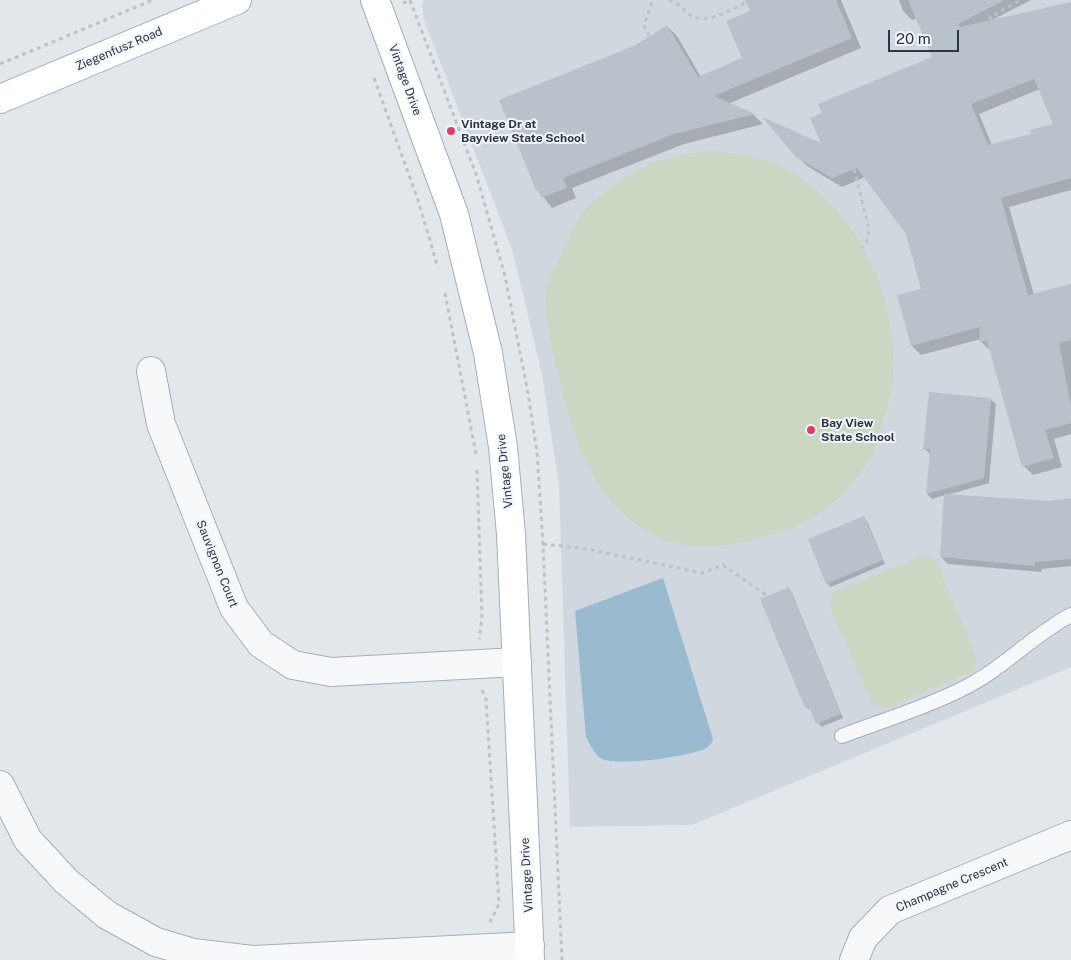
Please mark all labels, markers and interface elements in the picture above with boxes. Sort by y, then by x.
scale bar [891,20,962,52]
street label: Ziegenfusz Road [73,24,165,74]
text: 20 m [896,30,931,47]
street label: Vintage Drive [385,42,425,118]
place label: Vintage Dr at Bayview State School [461,117,585,145]
marker: Vintage Dr at Bayview State School [445,125,457,137]
place label: Bay View State School [821,416,895,444]
marker: Bay View State School [805,424,817,436]
street label: Vintage Drive [494,433,516,509]
street label: Sauvignon Court [193,518,241,610]
street label: Vintage Drive [518,837,536,913]
street label: Champagne Crescent [894,855,1010,915]

